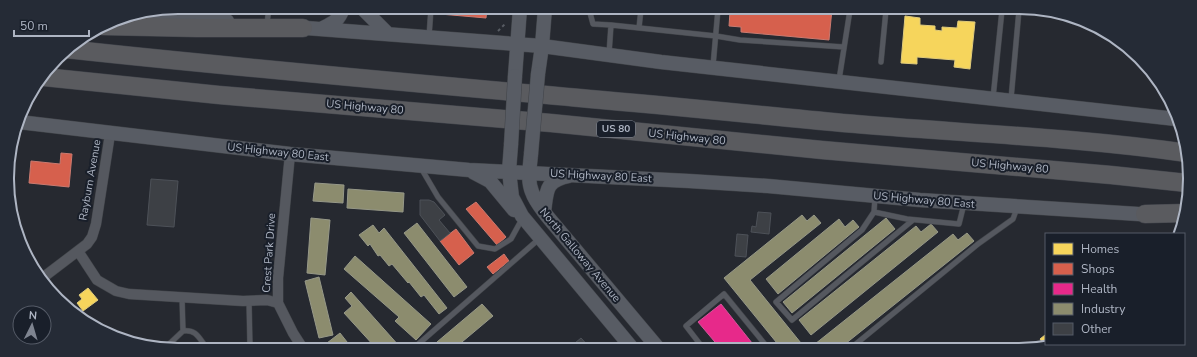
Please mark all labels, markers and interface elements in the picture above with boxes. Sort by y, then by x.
scale bar [14,12,89,38]
text: 50 m [20,18,48,34]
street label: US Highway 80 [326,96,405,118]
road number: US 80 [597,121,635,137]
street label: US Highway 80 [648,125,727,149]
street label: Rayburn Avenue [76,138,105,222]
street label: US Highway 80 East [227,139,330,165]
street label: US Highway 80 [971,155,1050,177]
street label: US Highway 80 East [550,166,652,186]
street label: US Highway 80 East [873,188,976,212]
street label: North Galloway Avenue [536,205,624,305]
street label: Crest Park Drive [259,212,279,293]
legend [1045,233,1185,345]
text: Homes [1081,241,1119,257]
text: Shops [1081,261,1115,277]
text: Health [1081,281,1117,297]
text: Industry [1081,301,1126,317]
north arrow [12,305,52,345]
text: N [28,308,38,323]
text: Other [1081,321,1113,337]

